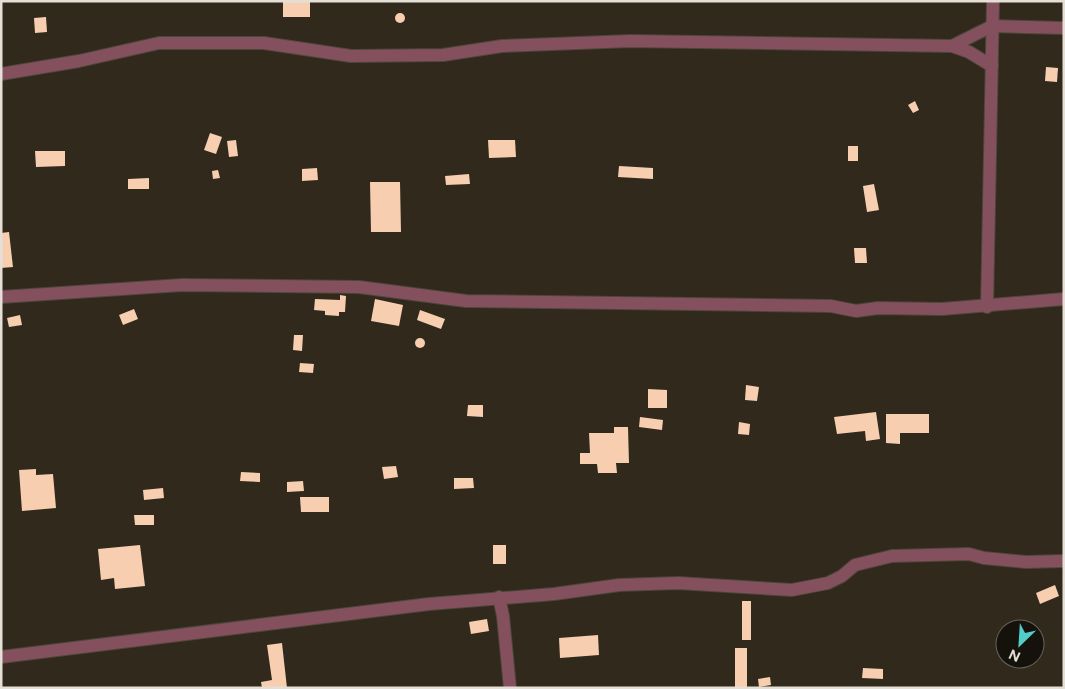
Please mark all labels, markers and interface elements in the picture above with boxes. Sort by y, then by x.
north arrow [995,619,1045,669]
text: N [1006,645,1023,665]

